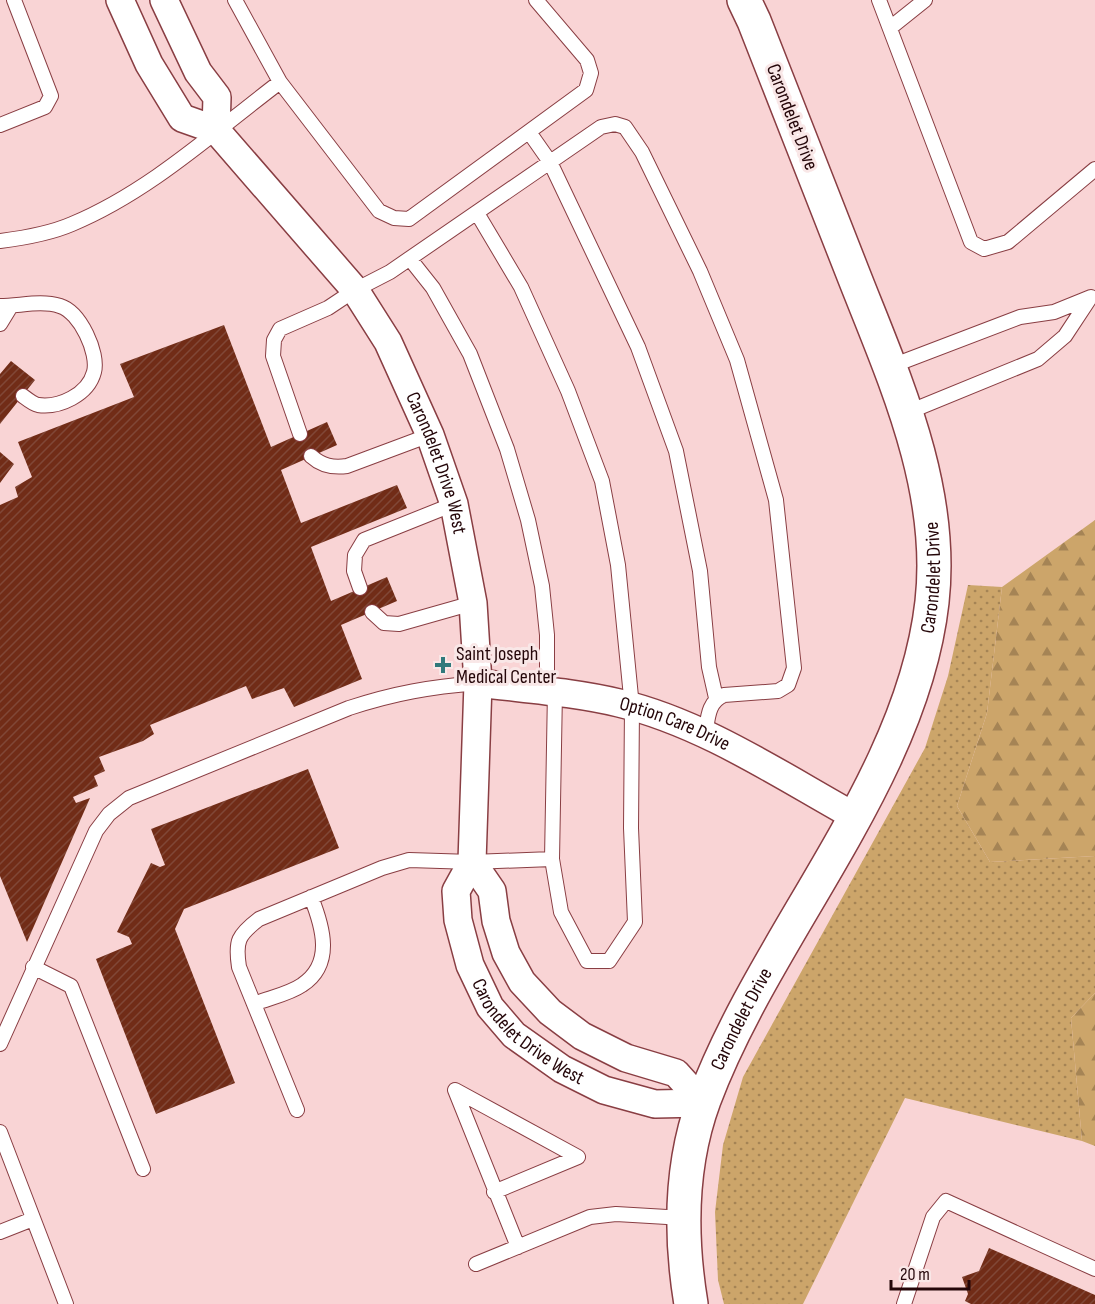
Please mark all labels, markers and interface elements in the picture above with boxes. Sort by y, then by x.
street label: Carondelet Drive [761,61,823,173]
street label: Carondelet Drive West [400,388,471,536]
street label: Carondelet Drive [915,521,946,635]
place label: Saint Joseph Medical Center [456,642,557,689]
marker: Saint Joseph Medical Center [434,656,452,674]
street label: Option Care Drive [617,692,734,756]
street label: Carondelet Drive [706,964,778,1074]
street label: Carondelet Drive West [466,975,588,1090]
scale bar [891,1253,969,1291]
text: 20 m [900,1264,930,1285]

